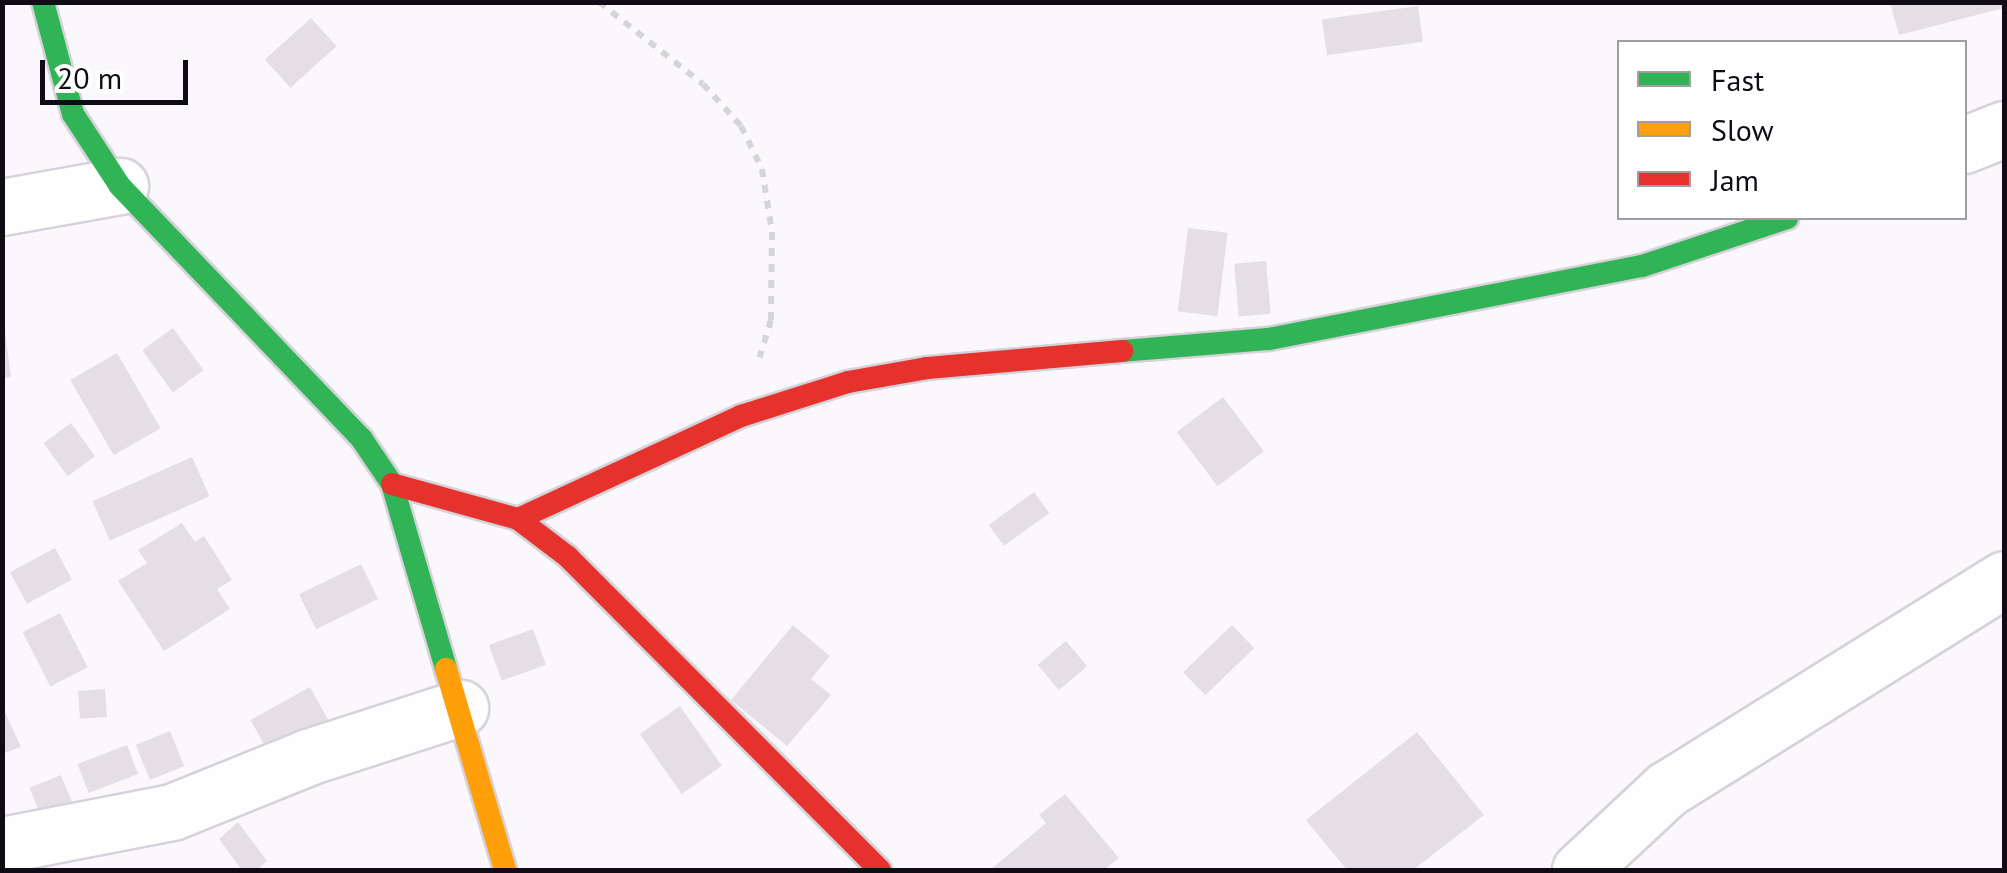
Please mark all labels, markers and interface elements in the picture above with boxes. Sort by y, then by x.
scale bar [45,40,192,102]
legend [1617,40,1967,220]
text: 20 m [57,58,122,97]
text: Fast [1711,60,1764,99]
text: Slow [1711,110,1774,149]
text: Jam [1711,160,1759,199]

